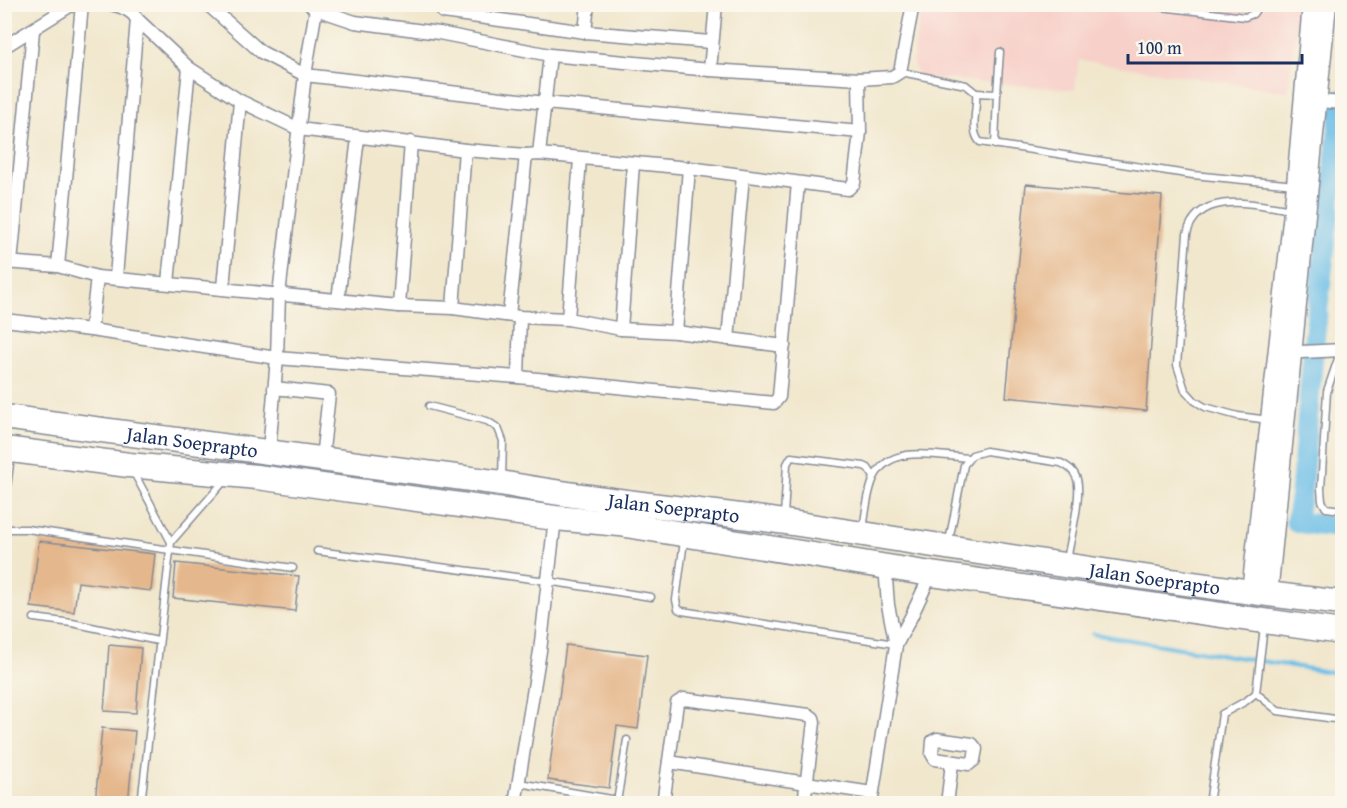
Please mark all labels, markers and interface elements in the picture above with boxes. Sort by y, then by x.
scale bar [1128,27,1302,65]
text: 100 m [1137,34,1182,61]
street label: Jalan Soeprapto [122,418,260,465]
street label: Jalan Soeprapto [603,484,741,530]
street label: Jalan Soeprapto [1084,554,1222,602]

